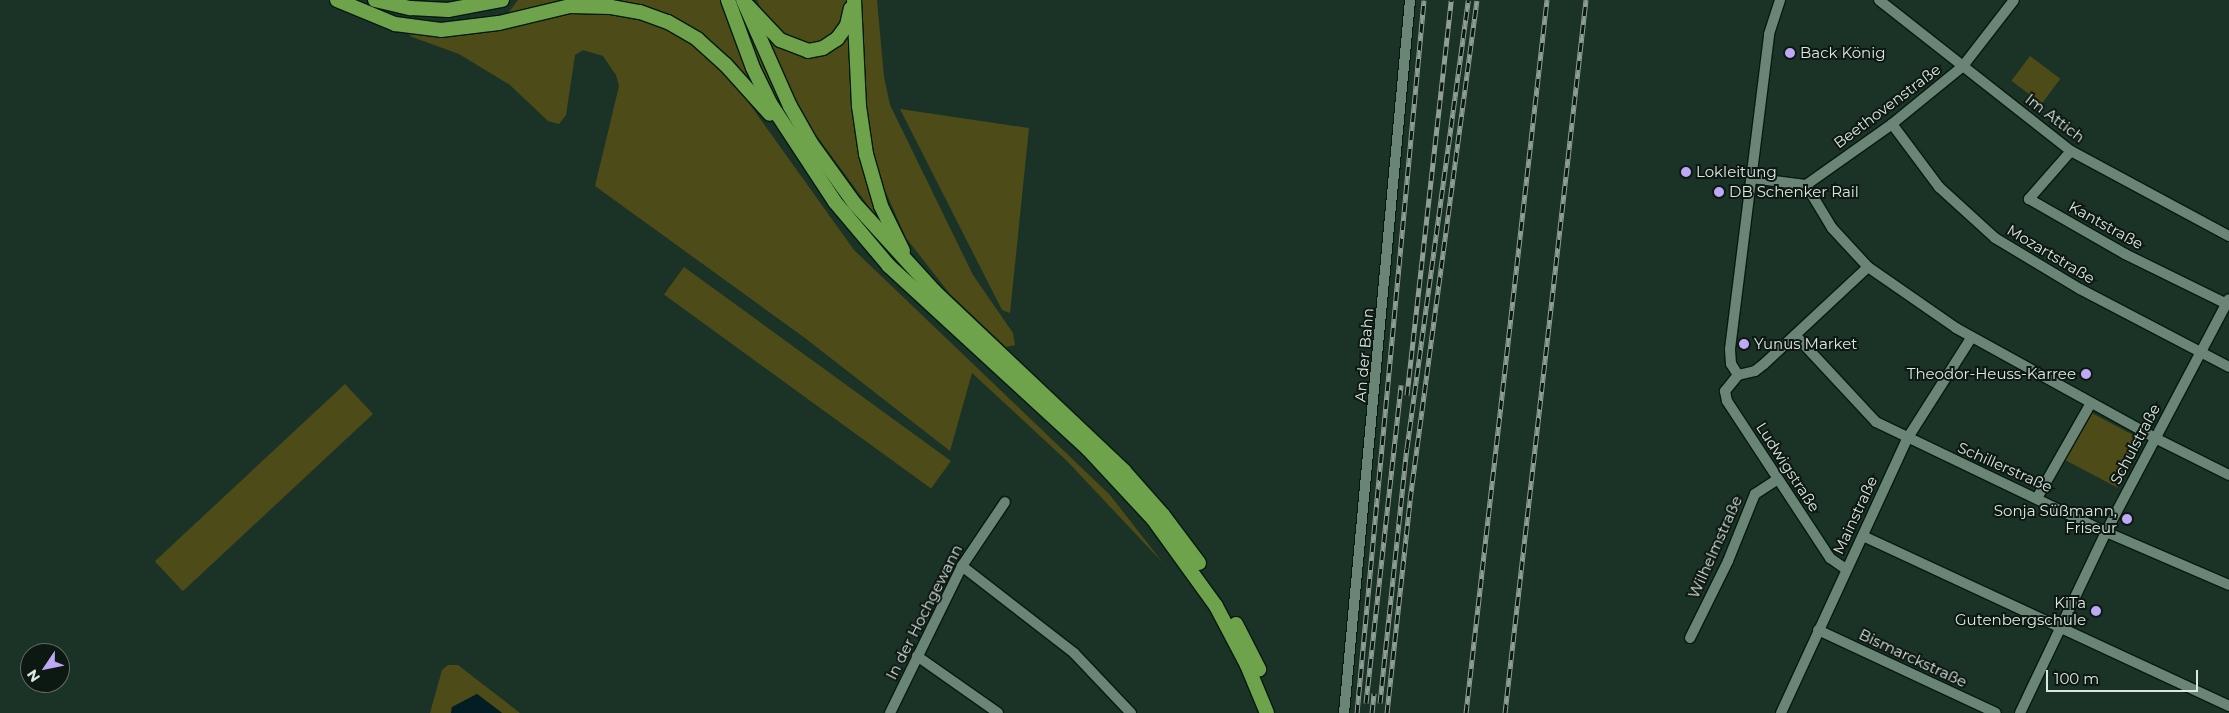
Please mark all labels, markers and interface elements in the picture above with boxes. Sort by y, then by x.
place label: Back König [1800,44,1886,62]
marker: Back König [1784,47,1796,59]
street label: Beethovenstraße [1830,60,1944,152]
street label: Im Attich [2022,90,2088,146]
place label: Lokleitung [1696,163,1777,181]
marker: Lokleitung [1680,166,1692,178]
place label: DB Schenker Rail [1729,183,1859,201]
marker: DB Schenker Rail [1713,186,1725,198]
street label: Kantstraße [2066,197,2146,253]
street label: Mozartstraße [2004,221,2098,287]
street label: An der Bahn [1351,307,1377,403]
place label: Yunus Market [1754,335,1857,353]
marker: Yunus Market [1738,338,1750,350]
place label: Theodor-Heuss-Karree [1907,365,2076,383]
marker: Theodor-Heuss-Karree [2080,368,2092,380]
street label: Schulstraße [2106,401,2164,487]
street label: Ludwigstraße [1752,419,1824,515]
street label: Schillerstraße [1955,438,2055,496]
street label: Mainstraße [1829,473,1881,557]
street label: Wilhelmstraße [1684,493,1746,601]
place label: Sonja Süßmann, Friseur [1994,501,2117,536]
marker: Sonja Süßmann, Friseur [2121,513,2133,525]
street label: In der Hochgewann [882,542,966,682]
place label: KiTa Gutenbergschule [1955,593,2086,628]
marker: KiTa Gutenbergschule [2090,605,2102,617]
street label: Bismarckstraße [1856,625,1970,691]
north arrow [20,643,70,693]
scale bar [2049,660,2202,692]
text: N [23,666,44,686]
text: 100 m [2054,669,2099,688]

